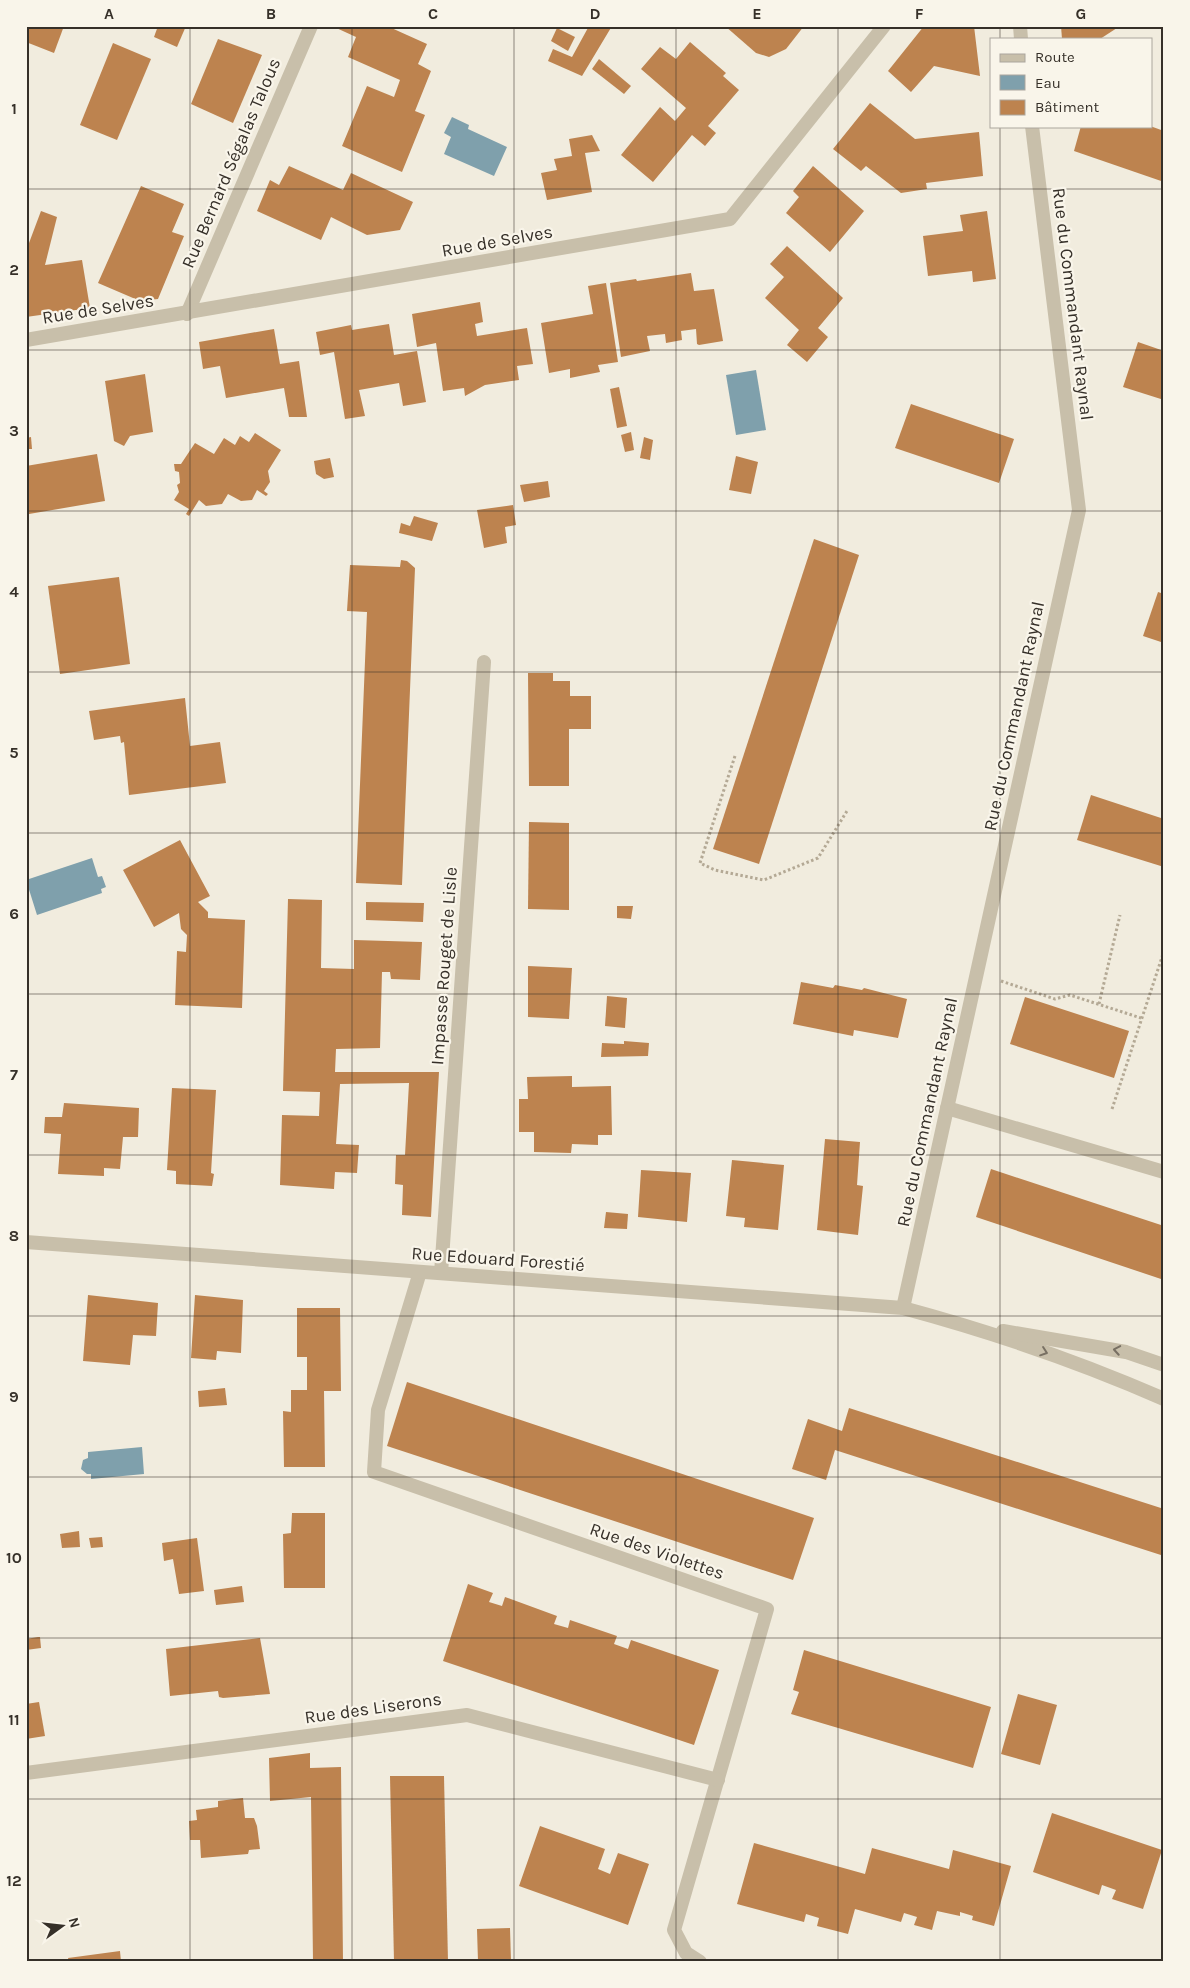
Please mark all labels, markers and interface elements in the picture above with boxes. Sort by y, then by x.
text: A [104,4,114,23]
text: B [266,4,276,23]
text: C [428,4,438,23]
text: D [590,4,601,23]
text: E [752,4,762,23]
text: F [915,4,924,23]
text: G [1076,4,1086,23]
legend [990,38,1152,128]
text: Route [1035,48,1075,66]
street label: Rue Bernard Ségalas Talous [177,55,285,271]
text: Eau [1035,74,1061,92]
text: Bâtiment [1035,98,1099,116]
text: 1 [11,99,17,118]
street label: Rue du Commandant Raynal [1048,186,1098,422]
street label: Rue de Selves [440,220,554,262]
text: 2 [9,260,19,279]
street label: Rue de Selves [41,289,155,329]
text: 3 [9,421,19,440]
text: 4 [9,582,19,601]
street label: Rue du Commandant Raynal [979,599,1049,833]
text: 5 [9,743,19,762]
street label: Impasse Rouget de Lisle [426,866,462,1066]
text: 6 [9,904,19,923]
street label: Rue du Commandant Raynal [892,995,962,1229]
text: 7 [10,1065,18,1084]
text: 8 [9,1226,19,1245]
street label: Rue Edouard Forestié [411,1242,585,1276]
one-way arrow [1040,1346,1048,1356]
one-way arrow [1113,1346,1122,1356]
text: 9 [9,1387,19,1406]
street label: Rue des Violettes [587,1518,727,1584]
text: 10 [6,1548,22,1567]
street label: Rue des Liserons [303,1687,443,1729]
text: 11 [8,1710,20,1729]
text: 12 [6,1871,22,1890]
north arrow [38,1900,88,1950]
text: N [65,1916,84,1930]

